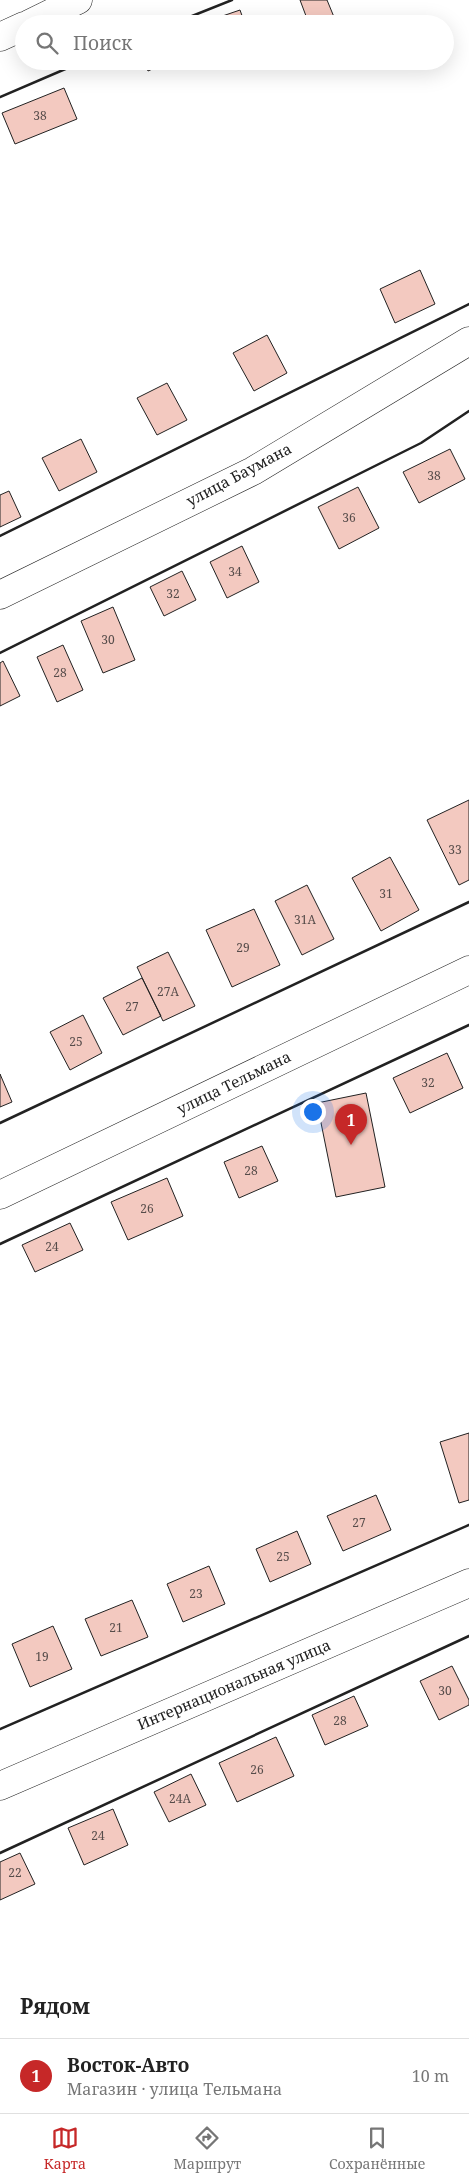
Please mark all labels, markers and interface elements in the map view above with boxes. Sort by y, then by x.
search box [15,15,454,70]
icon: search [33,29,61,57]
text: Поиск [73,30,132,56]
house number: 38 [33,107,47,124]
street label: улица Баумана [182,438,295,510]
house number: 38 [427,467,441,484]
house number: 36 [342,509,356,526]
house number: 34 [228,563,242,580]
house number: 32 [166,585,180,602]
house number: 30 [101,631,115,648]
house number: 28 [53,664,67,681]
house number: 33 [448,841,462,858]
house number: 31 [379,885,393,902]
house number: 31А [294,911,316,928]
house number: 29 [236,939,250,956]
house number: 27А [157,983,179,1000]
house number: 27 [125,998,139,1015]
house number: 25 [69,1033,83,1050]
street label: улица Тельмана [173,1046,294,1118]
house number: 32 [421,1074,435,1091]
your location [300,1099,326,1125]
pin: 1 [335,1104,367,1145]
house number: 28 [244,1162,258,1179]
house number: 26 [140,1200,154,1217]
house number: 24 [45,1238,59,1255]
house number: 27 [352,1514,366,1531]
house number: 25 [276,1548,290,1565]
house number: 23 [189,1585,203,1602]
house number: 21 [109,1619,123,1636]
street label: Интернациональная улица [134,1634,333,1734]
house number: 19 [35,1648,49,1665]
house number: 30 [438,1682,452,1699]
house number: 28 [333,1712,347,1729]
house number: 26 [250,1761,264,1778]
house number: 24А [169,1790,191,1807]
house number: 24 [91,1827,105,1844]
house number: 22 [8,1864,22,1881]
text: Рядом [20,1992,90,2020]
text: Восток-Авто [67,2052,189,2078]
text: 1 [31,2065,41,2087]
text: 10 m [412,2065,449,2087]
text: Магазин · улица Тельмана [67,2078,282,2100]
tab: Карта [44,2124,86,2173]
tab: Маршрут [174,2124,241,2173]
tab: Сохранённые [329,2124,425,2173]

